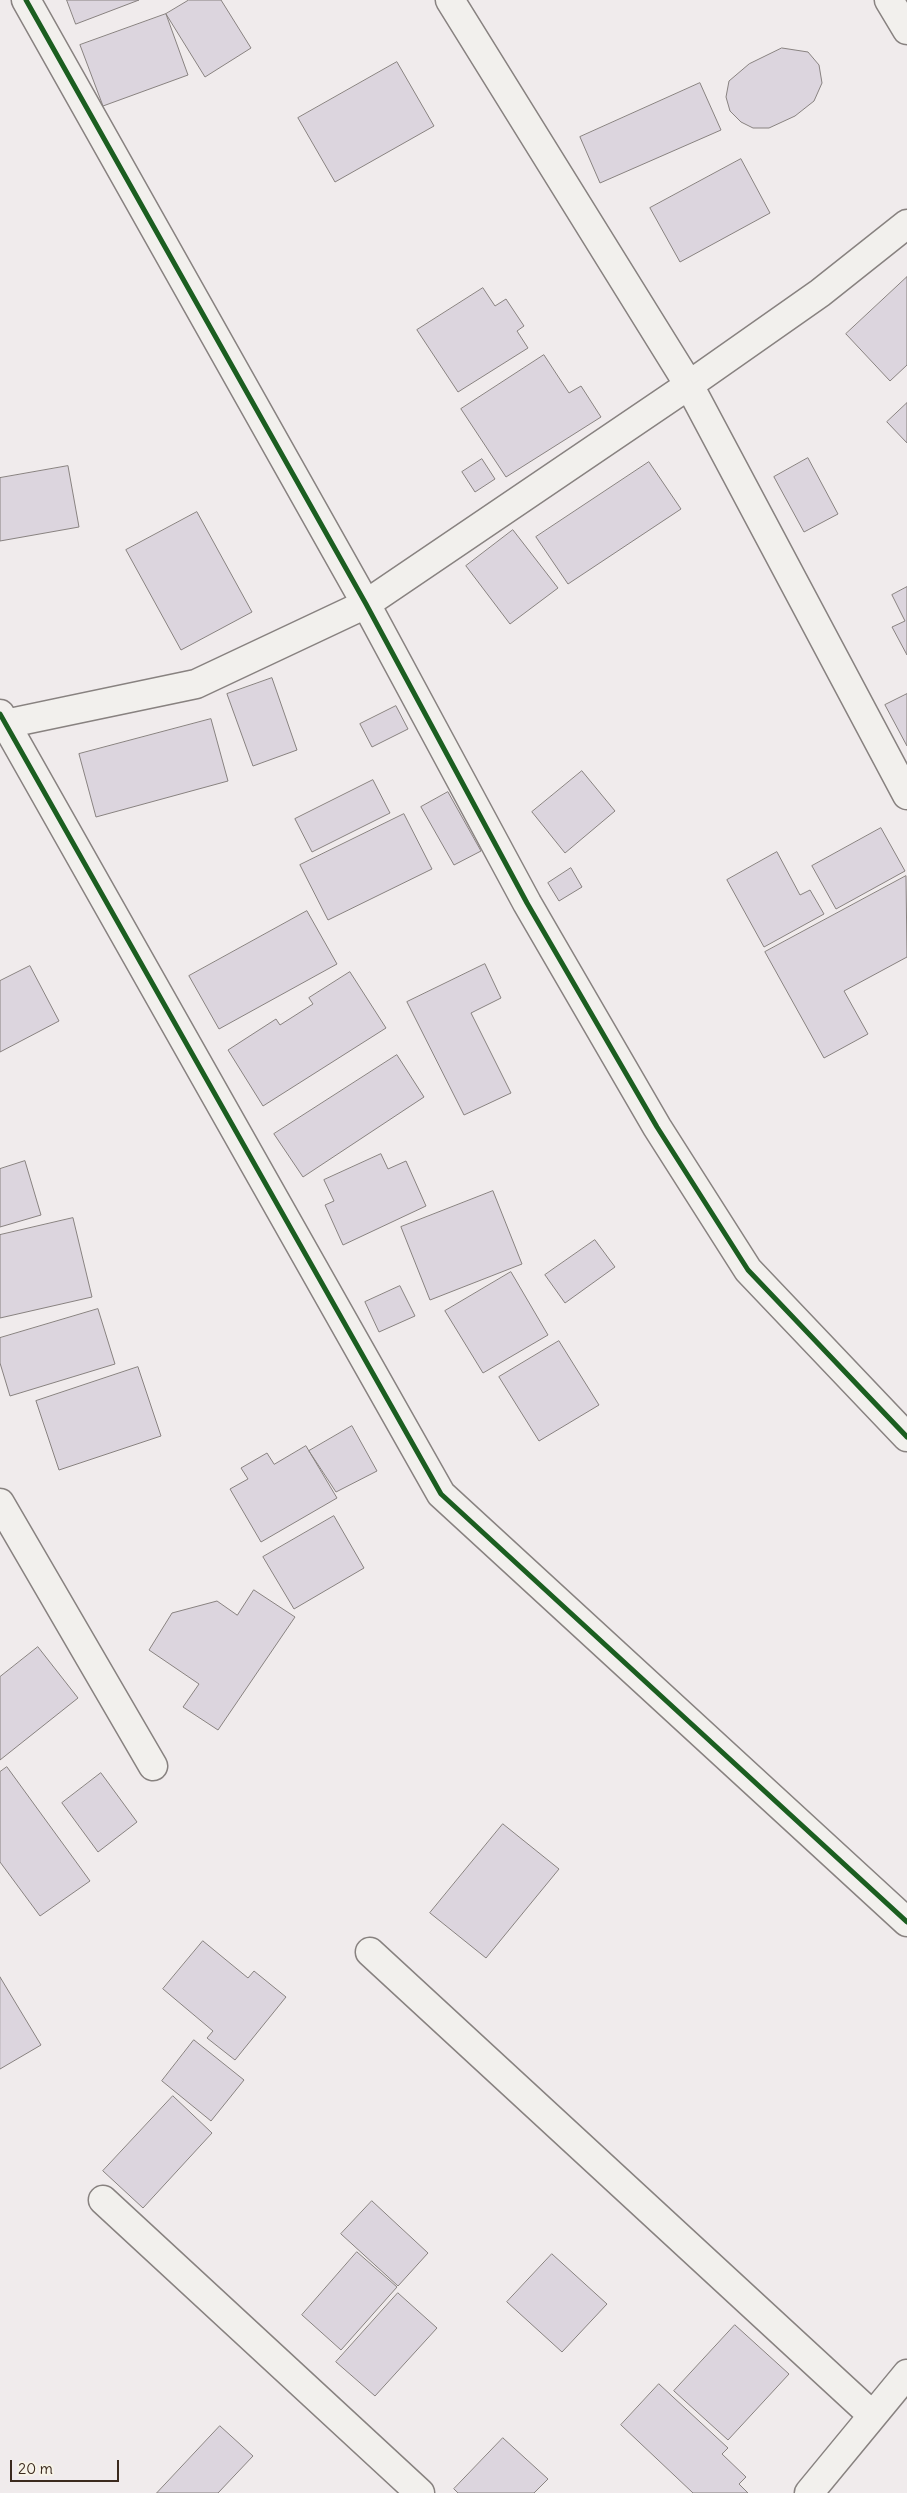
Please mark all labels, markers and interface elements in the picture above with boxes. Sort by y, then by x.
scale bar [12,2450,121,2482]
text: 20 m [18,2459,53,2478]

